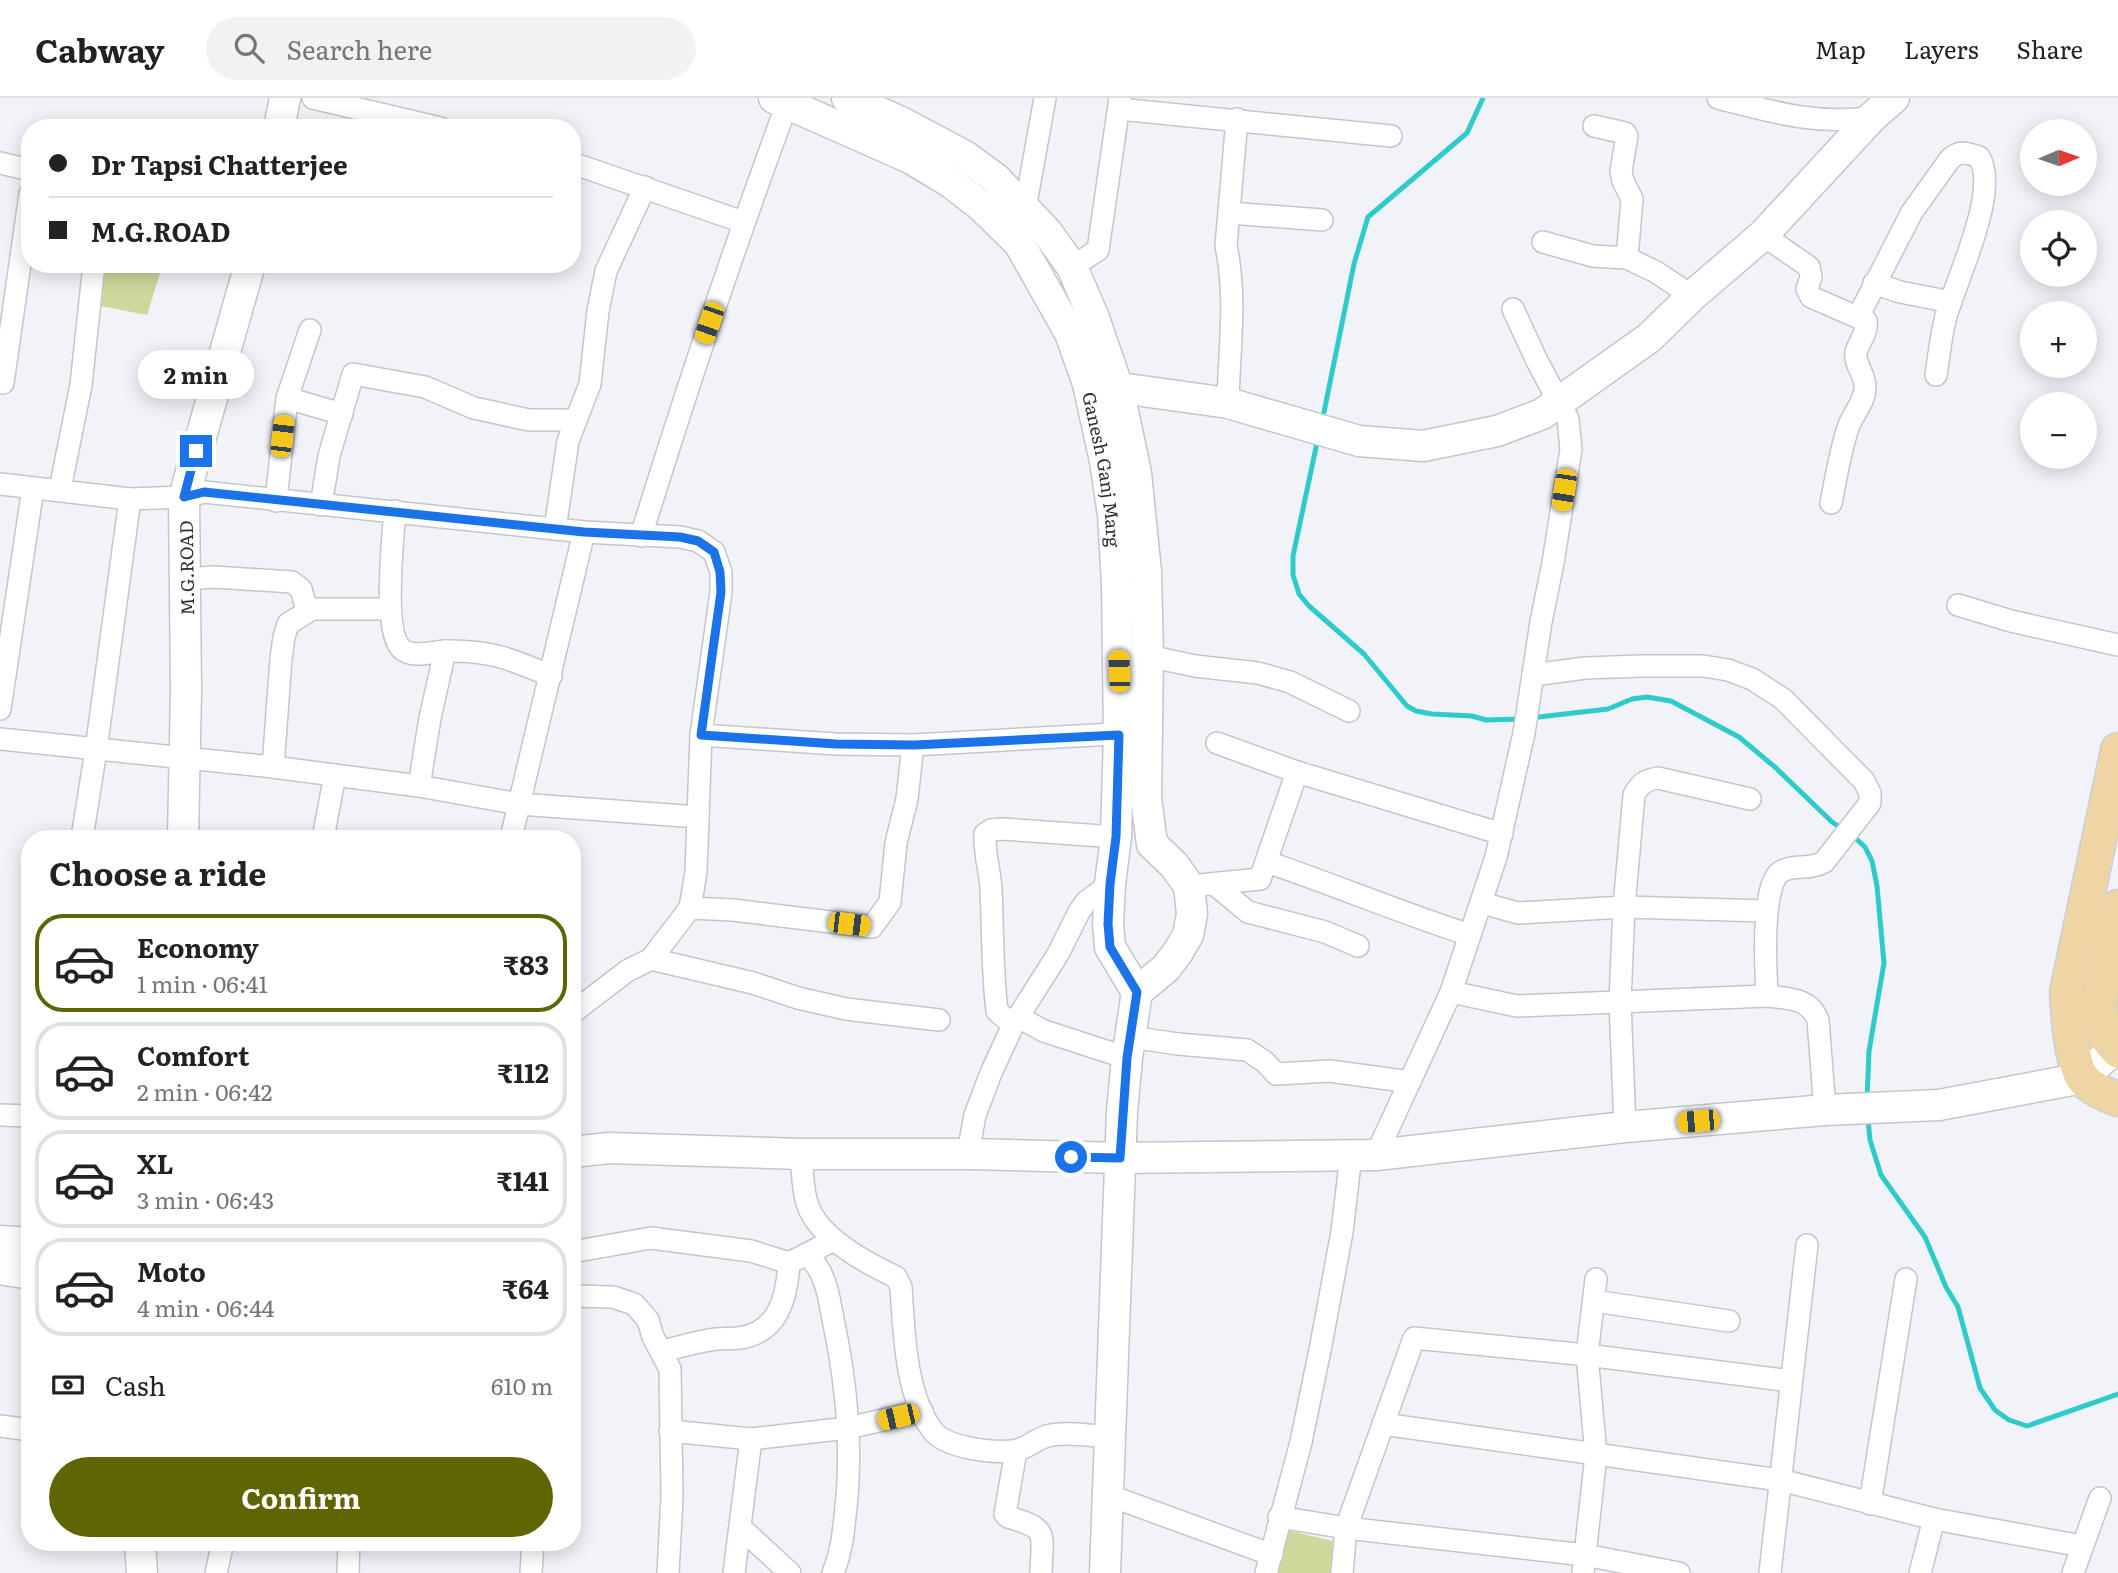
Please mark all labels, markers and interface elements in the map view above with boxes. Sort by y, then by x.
search box [206,17,696,80]
text: Cabway [35,24,164,73]
icon: search [230,29,268,67]
text: Search here [286,29,432,68]
text: Map [1815,31,1866,66]
text: Layers [1904,31,1978,66]
text: Share [2016,31,2083,66]
north arrow [2020,119,2096,196]
map controls [2020,119,2097,469]
text: Dr Tapsi Chatterjee [91,144,348,183]
button: locate [2020,210,2097,287]
text: M.G.ROAD [91,211,230,250]
car [693,300,726,346]
button: + [2020,301,2097,378]
callout: 2 min [138,350,254,398]
text: 2 min [164,357,228,391]
street label: Ganesh Ganj Marg [1077,389,1128,549]
button: − [2020,392,2097,469]
car [270,414,295,458]
route end [180,435,212,467]
car [1551,468,1578,512]
street label: M.G.ROAD [172,520,200,616]
car [1108,650,1131,692]
text: Choose a ride [49,848,266,896]
car [827,911,872,937]
text: Economy [137,927,259,966]
icon: car [53,932,116,995]
text: ₹83 [503,944,549,983]
text: 1 min · 06:41 [137,966,268,1000]
text: Comfort [137,1035,249,1074]
icon: car [53,1040,116,1103]
text: ₹112 [498,1052,549,1091]
text: 2 min · 06:42 [137,1074,273,1108]
car [1677,1109,1720,1133]
route start [1055,1141,1087,1173]
text: XL [137,1143,174,1182]
icon: car [53,1148,116,1211]
text: ₹141 [497,1160,549,1199]
text: 3 min · 06:43 [137,1182,274,1216]
text: Moto [137,1251,206,1290]
icon: car [53,1256,116,1319]
text: ₹64 [502,1268,549,1307]
text: 4 min · 06:44 [137,1290,275,1324]
text: Cash [105,1365,166,1404]
icon: cash [49,1366,87,1404]
text: 610 m [491,1368,553,1402]
car [876,1402,921,1432]
button: Confirm [49,1457,553,1537]

